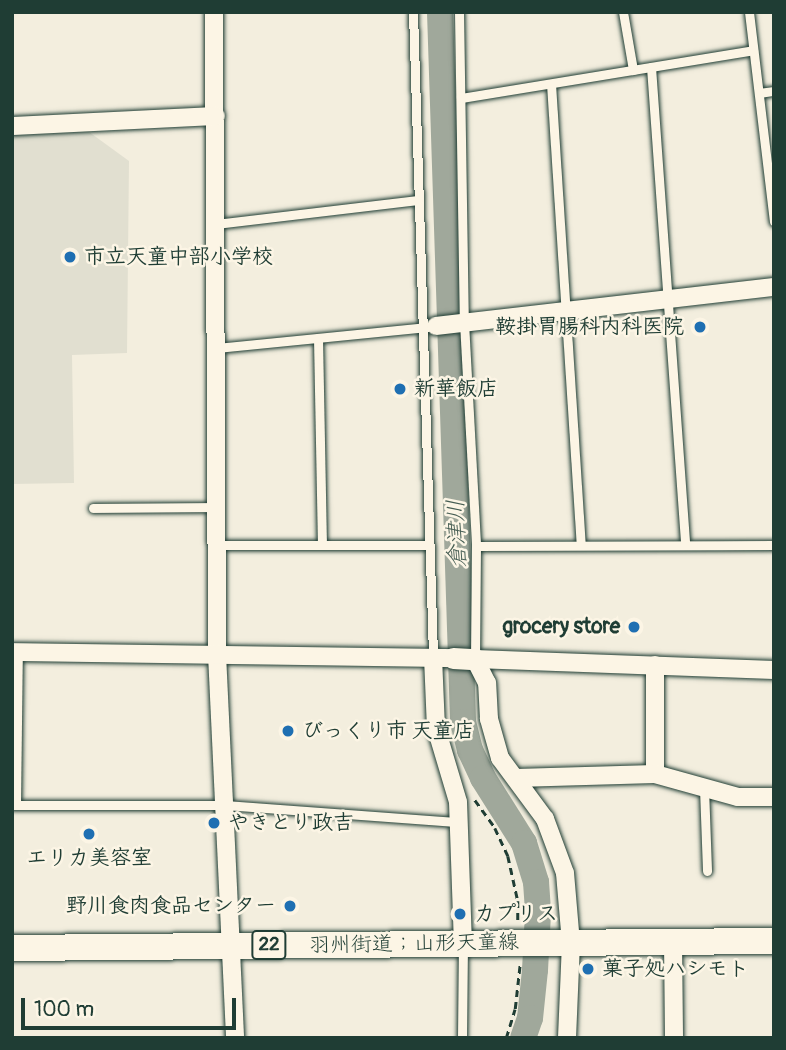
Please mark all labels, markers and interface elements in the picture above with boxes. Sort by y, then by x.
place label: 市立天童中部小学校 [84,244,273,270]
marker: 市立天童中部小学校 [62,249,78,265]
place label: 鞍掛胃腸科内科医院 [495,314,684,340]
marker: 鞍掛胃腸科内科医院 [690,317,710,337]
place label: 新華飯店 [414,376,498,402]
marker: 新華飯店 [392,381,408,397]
water label: 倉津川 [442,499,472,569]
place label: grocery store [502,614,620,640]
marker: grocery store [626,619,642,635]
place label: びっくり市 天童店 [302,718,475,744]
marker: びっくり市 天童店 [280,723,296,739]
place label: やきとり政吉 [228,810,354,836]
marker: やきとり政吉 [206,815,222,831]
marker: エリカ美容室 [81,826,97,842]
place label: エリカ美容室 [26,845,152,871]
place label: 野川食肉食品センター [66,893,276,919]
marker: 野川食肉食品センター [282,898,298,914]
place label: カプリス [474,901,558,927]
marker: カプリス [452,906,468,922]
road number: 22 [250,930,288,960]
street label: 羽州街道；山形天童線 [309,930,519,958]
place label: 菓子処ハシモト [602,956,749,982]
marker: 菓子処ハシモト [580,961,596,977]
scale bar [24,984,240,1028]
text: 100 m [34,996,94,1023]

